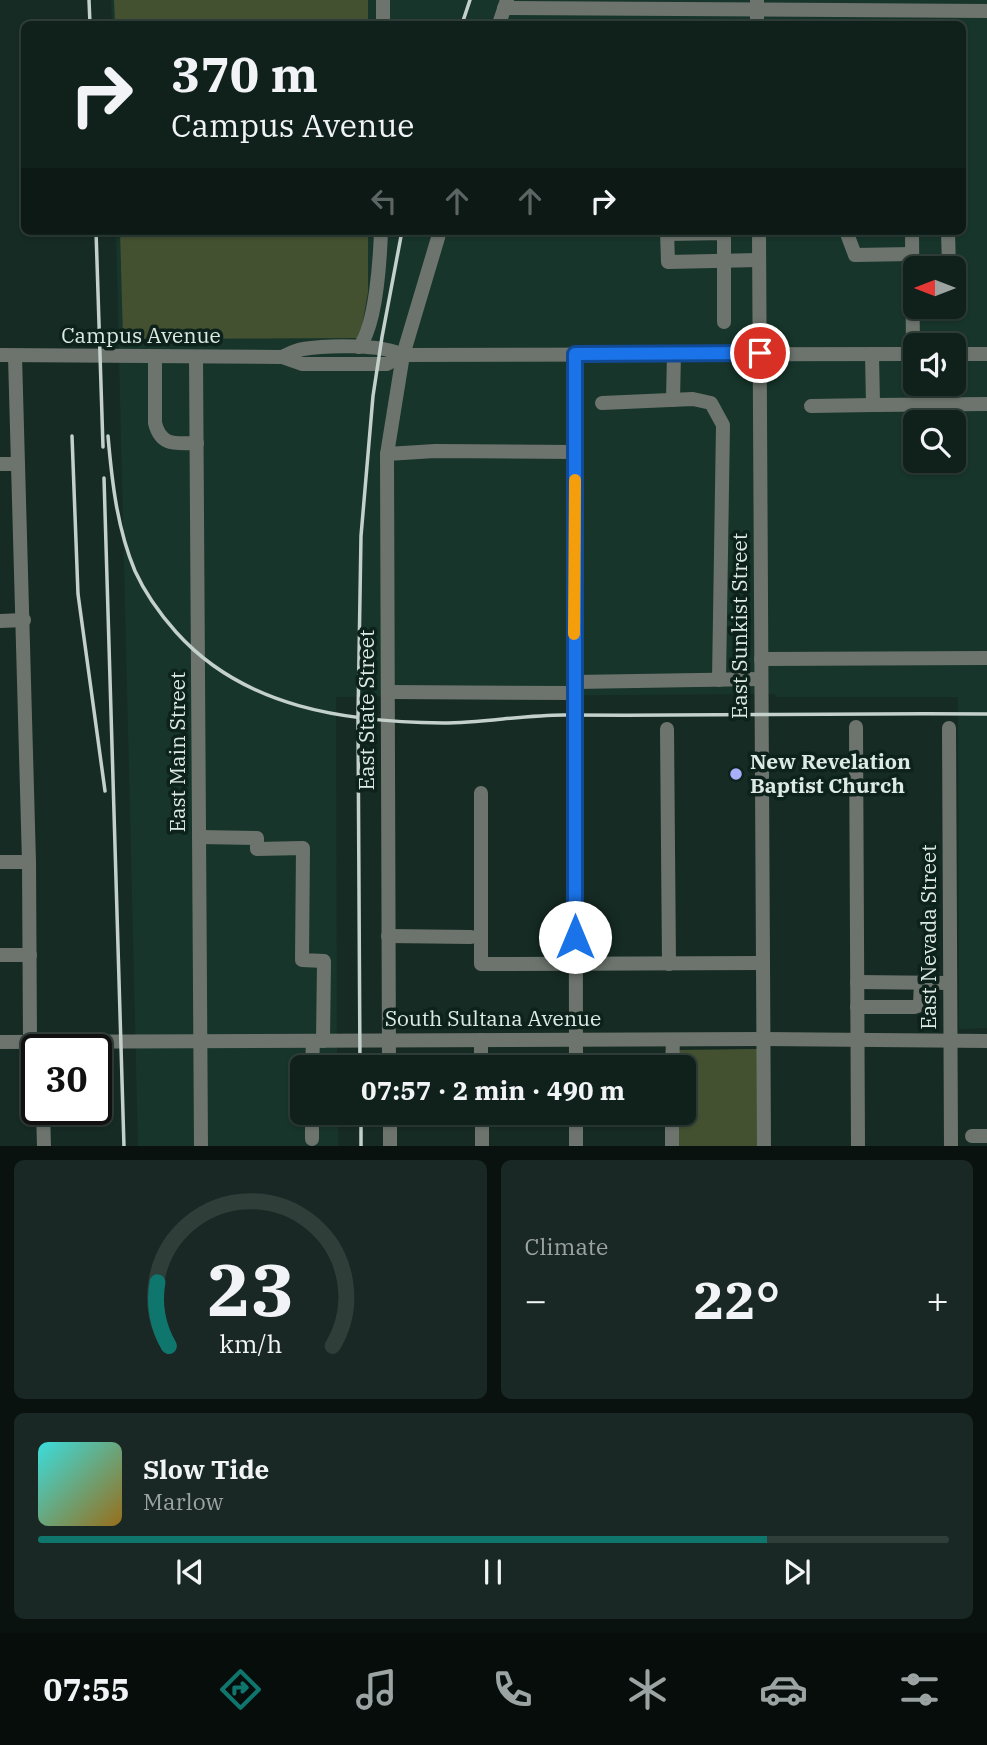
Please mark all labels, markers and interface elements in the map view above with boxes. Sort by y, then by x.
text: 370 m [171,42,318,105]
icon: right [56,49,147,140]
text: Campus Avenue [171,104,414,146]
icon: left [365,182,403,220]
icon: ahead [438,182,476,220]
icon: ahead [511,182,549,220]
icon: right [584,182,622,220]
north arrow [903,256,966,318]
map controls [903,256,966,473]
street label: Campus Avenue [61,321,221,349]
pin [730,323,790,383]
button: sound [903,333,966,396]
icon: arrive [741,334,779,372]
button: search [903,410,966,473]
street label: East Sunkist Street [725,533,753,719]
street label: East State Street [352,630,380,790]
street label: East Main Street [163,672,191,833]
place label: New Revelation Baptist Church [750,747,911,799]
marker: New Revelation Baptist Church [728,766,744,782]
street label: East Nevada Street [914,844,942,1030]
position arrow [538,900,612,974]
street label: South Sultana Avenue [385,1004,601,1032]
speed limit sign: 30 [21,1034,112,1125]
text: 07:57 · 2 min · 490 m [361,1073,625,1107]
text: Climate [525,1231,608,1261]
text: 23 [207,1241,294,1336]
text: 22° [693,1266,780,1333]
text: − [525,1275,547,1324]
text: + [926,1275,949,1324]
text: km/h [219,1326,282,1359]
text: Slow Tide [143,1452,269,1486]
text: Marlow [143,1486,223,1516]
icon: previous [171,1553,209,1591]
icon: pause [474,1553,512,1591]
icon: next [778,1553,816,1591]
icon: directions [216,1665,265,1714]
icon: music [352,1665,401,1714]
icon: phone [488,1665,537,1714]
icon: climate [623,1665,672,1714]
icon: car [759,1665,808,1714]
icon: filters [895,1665,944,1714]
text: 07:55 [43,1668,130,1710]

